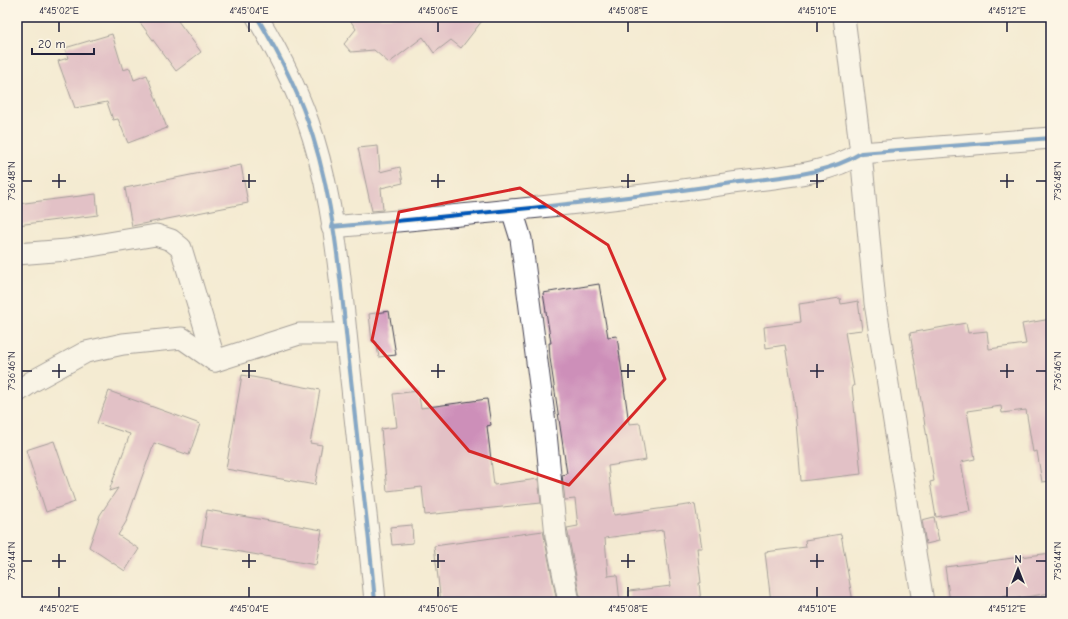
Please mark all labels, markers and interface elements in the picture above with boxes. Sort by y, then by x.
text: 4°45'02"E [39,5,79,17]
text: 4°45'04"E [229,5,269,17]
text: 4°45'06"E [418,5,458,17]
text: 4°45'08"E [608,5,648,17]
text: 4°45'10"E [798,5,836,17]
text: 4°45'12"E [988,5,1026,17]
scale bar [32,30,94,56]
text: 20 m [38,37,66,51]
text: 7°36'48"N [6,162,18,200]
text: 7°36'48"N [1052,162,1064,200]
text: 7°36'46"N [6,351,18,391]
text: 7°36'46"N [1052,351,1064,391]
text: 7°36'44"N [6,542,18,580]
text: 7°36'44"N [1052,542,1064,580]
north arrow [998,549,1038,589]
text: N [1014,553,1022,566]
text: 4°45'02"E [39,603,79,615]
text: 4°45'04"E [229,603,269,615]
text: 4°45'06"E [418,603,458,615]
text: 4°45'08"E [608,603,648,615]
text: 4°45'10"E [798,603,836,615]
text: 4°45'12"E [988,603,1026,615]

